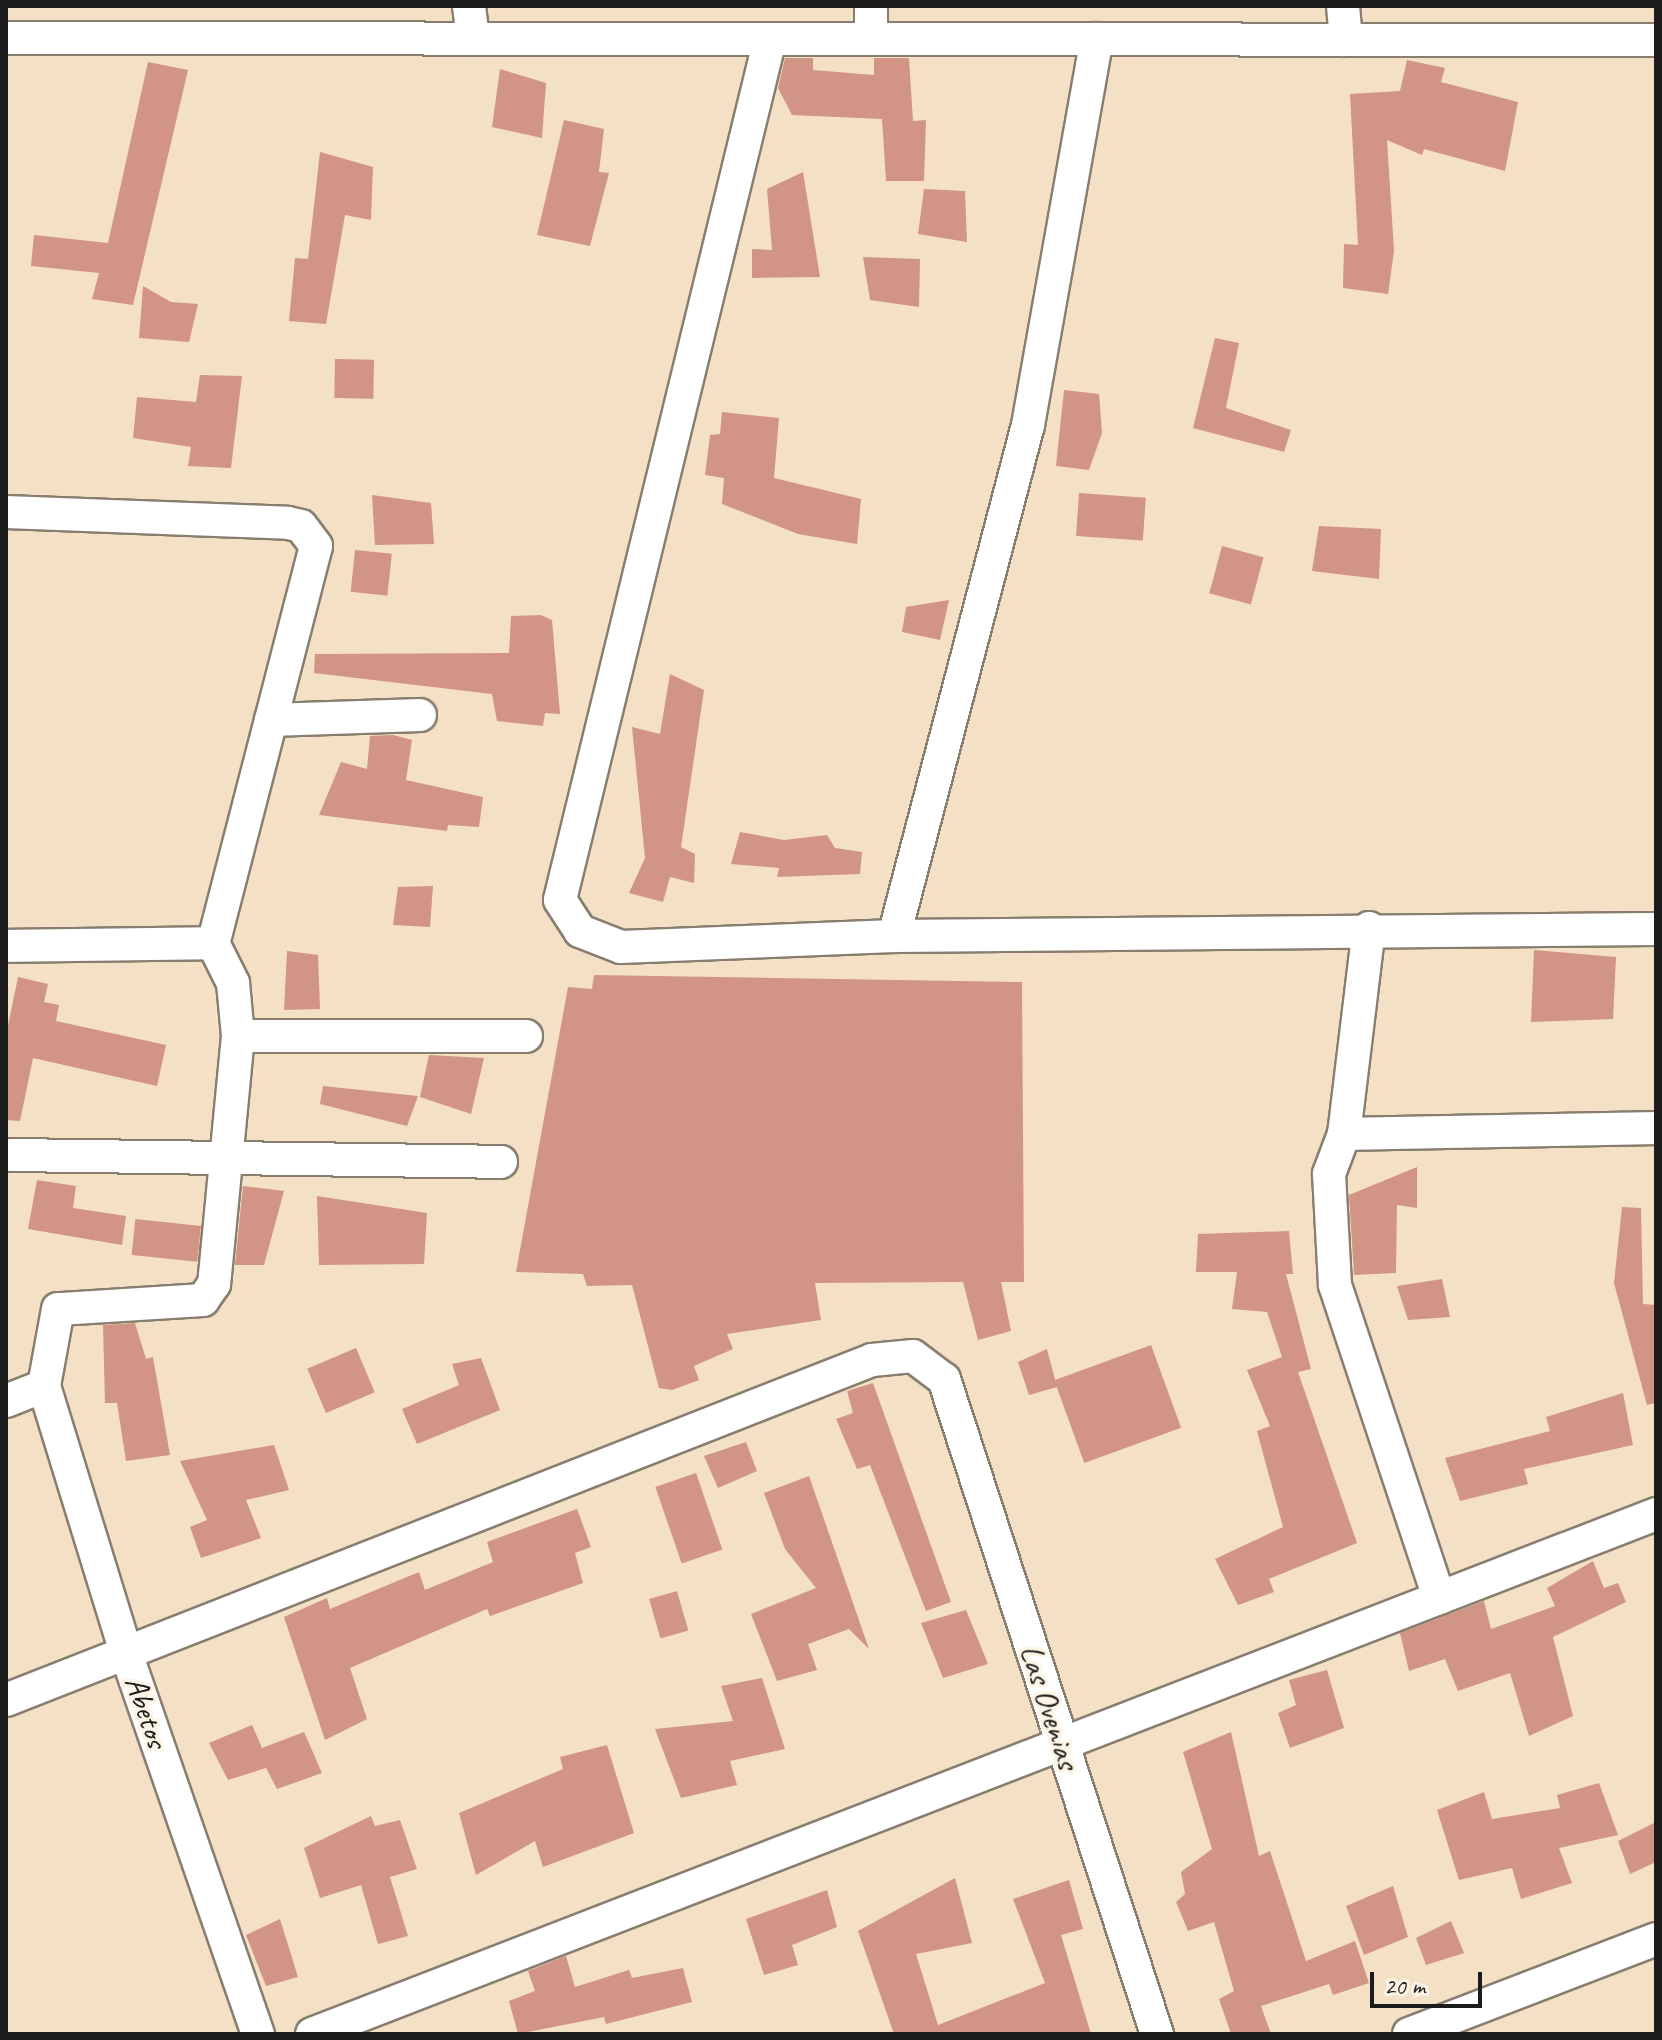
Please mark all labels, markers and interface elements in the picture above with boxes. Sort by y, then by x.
street label: Las Ovenias [1011,1640,1087,1774]
street label: Abetos [116,1671,176,1753]
scale bar [1374,1956,1486,2006]
text: 20 m [1384,1971,1425,2001]

